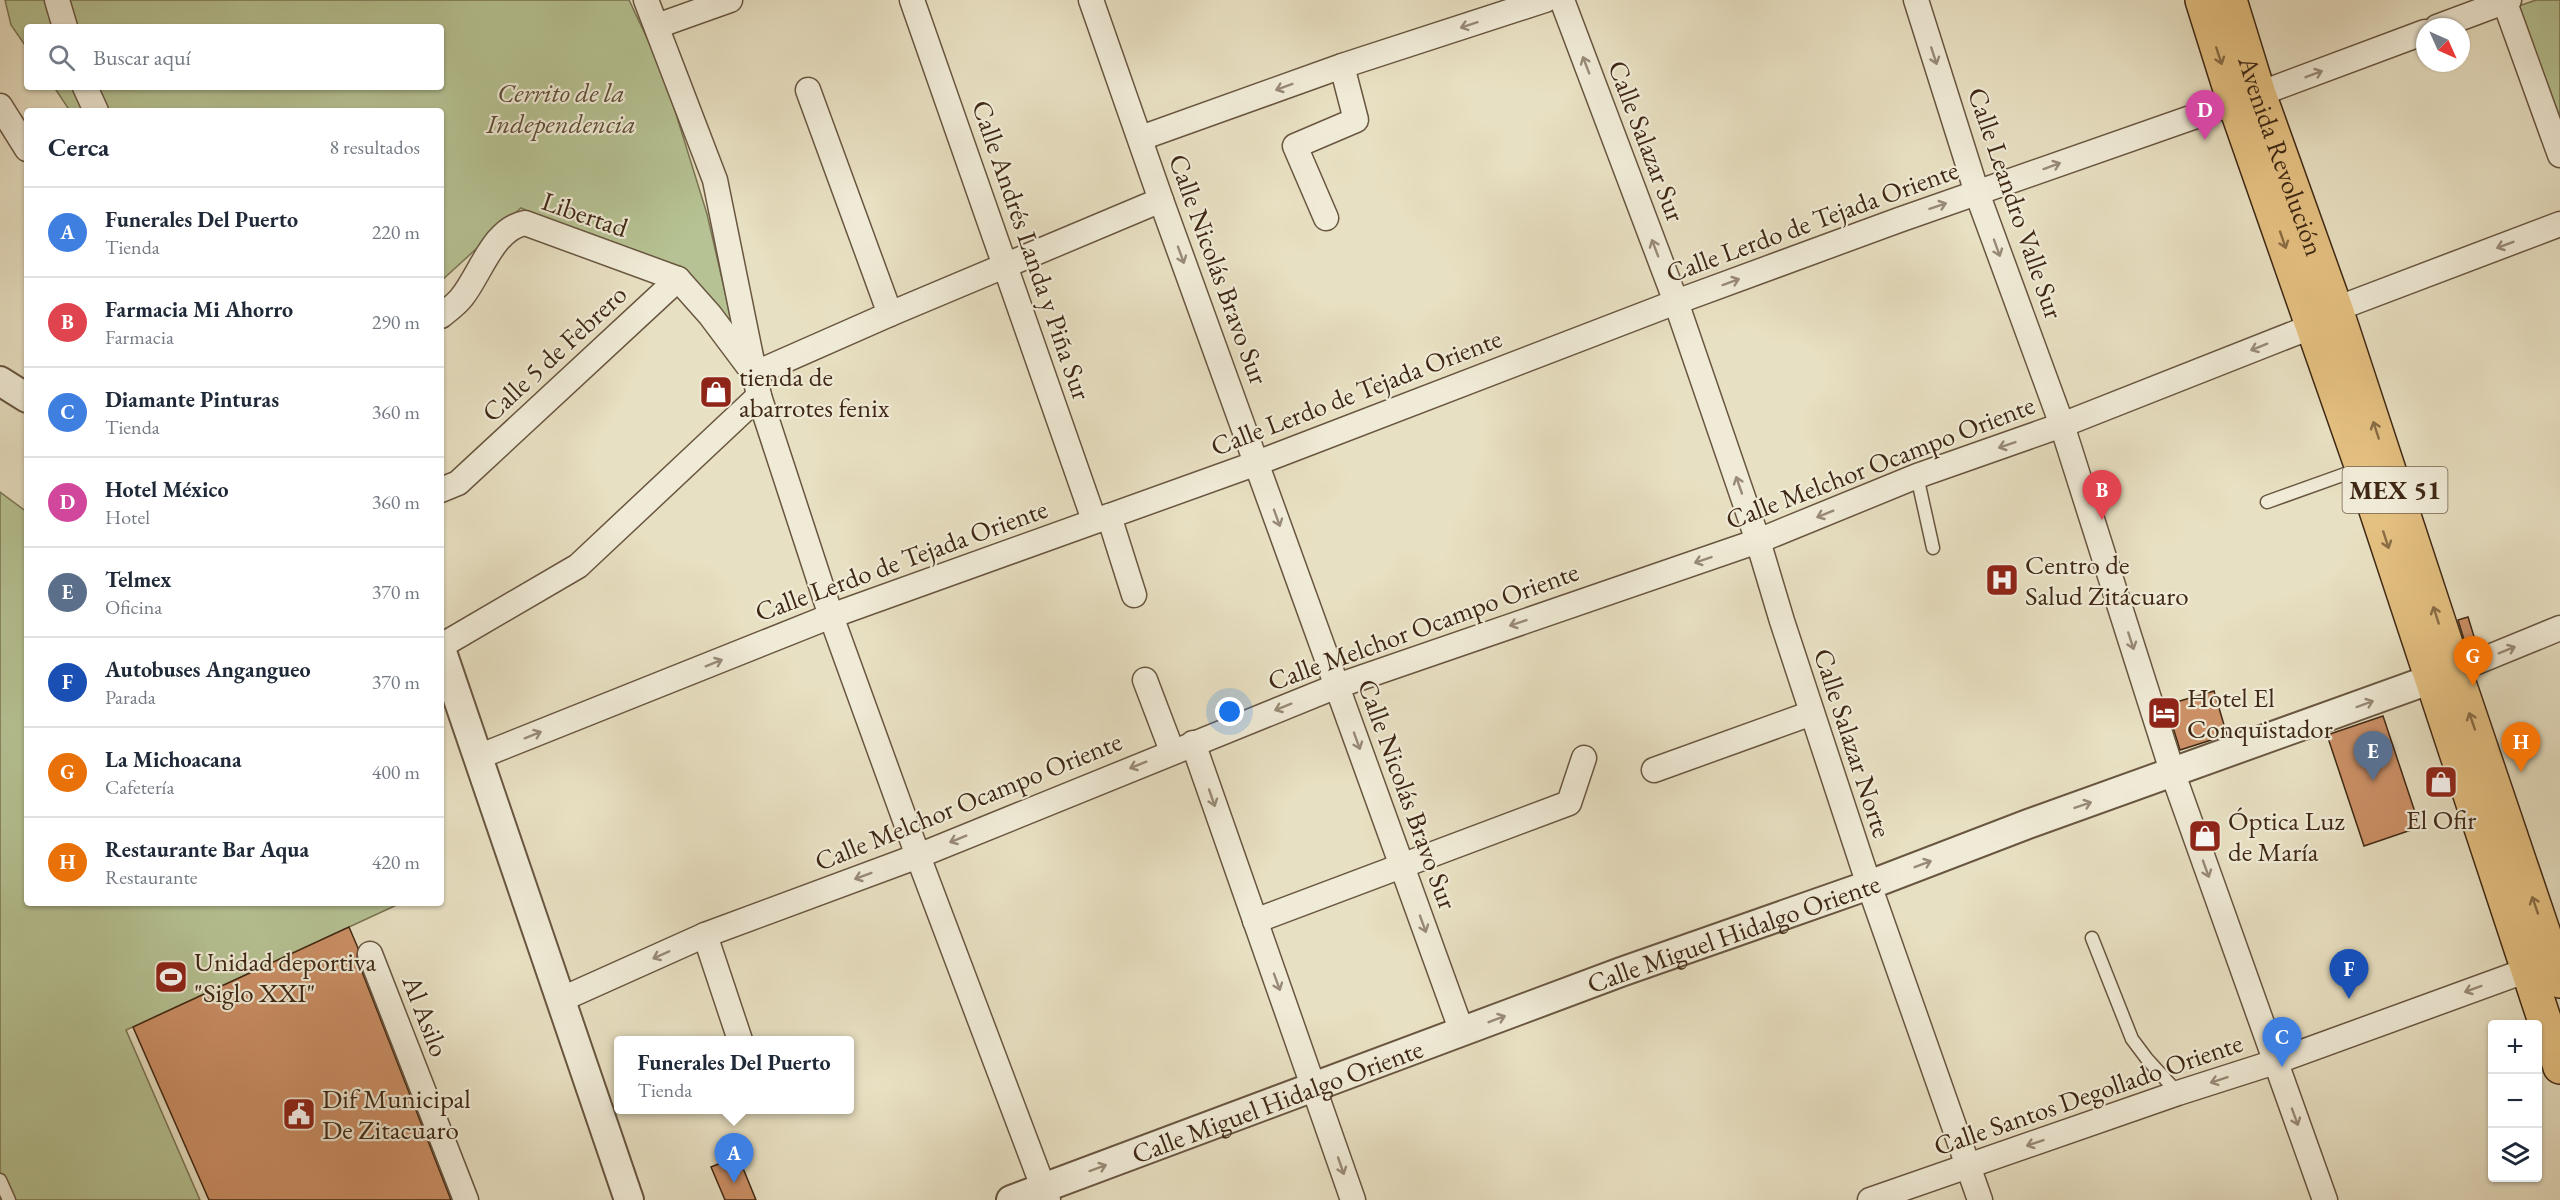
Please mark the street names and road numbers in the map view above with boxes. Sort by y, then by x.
street label: Avenida Revolución [2231,51,2333,260]
street label: Calle Salazar Sur [1600,55,1694,227]
street label: Calle Leandro Valle Sur [1960,83,2072,323]
street label: Calle Andrés Landa y Piña Sur [964,96,1100,404]
street label: Calle Nicolás Bravo Sur [1161,149,1277,389]
street label: Calle Lerdo de Tejada Oriente [1661,152,1963,290]
street label: Libertad [537,183,633,245]
street label: Calle 5 de Febrero [474,277,634,429]
street label: Calle Lerdo de Tejada Oriente [1206,320,1506,464]
street label: Calle Melchor Ocampo Oriente [1721,387,2039,537]
road number: MEX 51 [2342,467,2448,513]
street label: Calle Lerdo de Tejada Oriente [750,491,1052,629]
street label: Calle Melchor Ocampo Oriente [1263,553,1583,699]
street label: Calle Salazar Norte [1806,644,1900,842]
street label: Calle Nicolás Bravo Sur [1350,674,1466,914]
street label: Calle Melchor Ocampo Oriente [809,723,1127,879]
street label: Calle Miguel Hidalgo Oriente [1582,865,1885,1001]
street label: Al Asilo [394,969,457,1062]
street label: Calle Santos Degollado Oriente [1929,1025,2247,1163]
street label: Calle Miguel Hidalgo Oriente [1127,1030,1428,1171]

